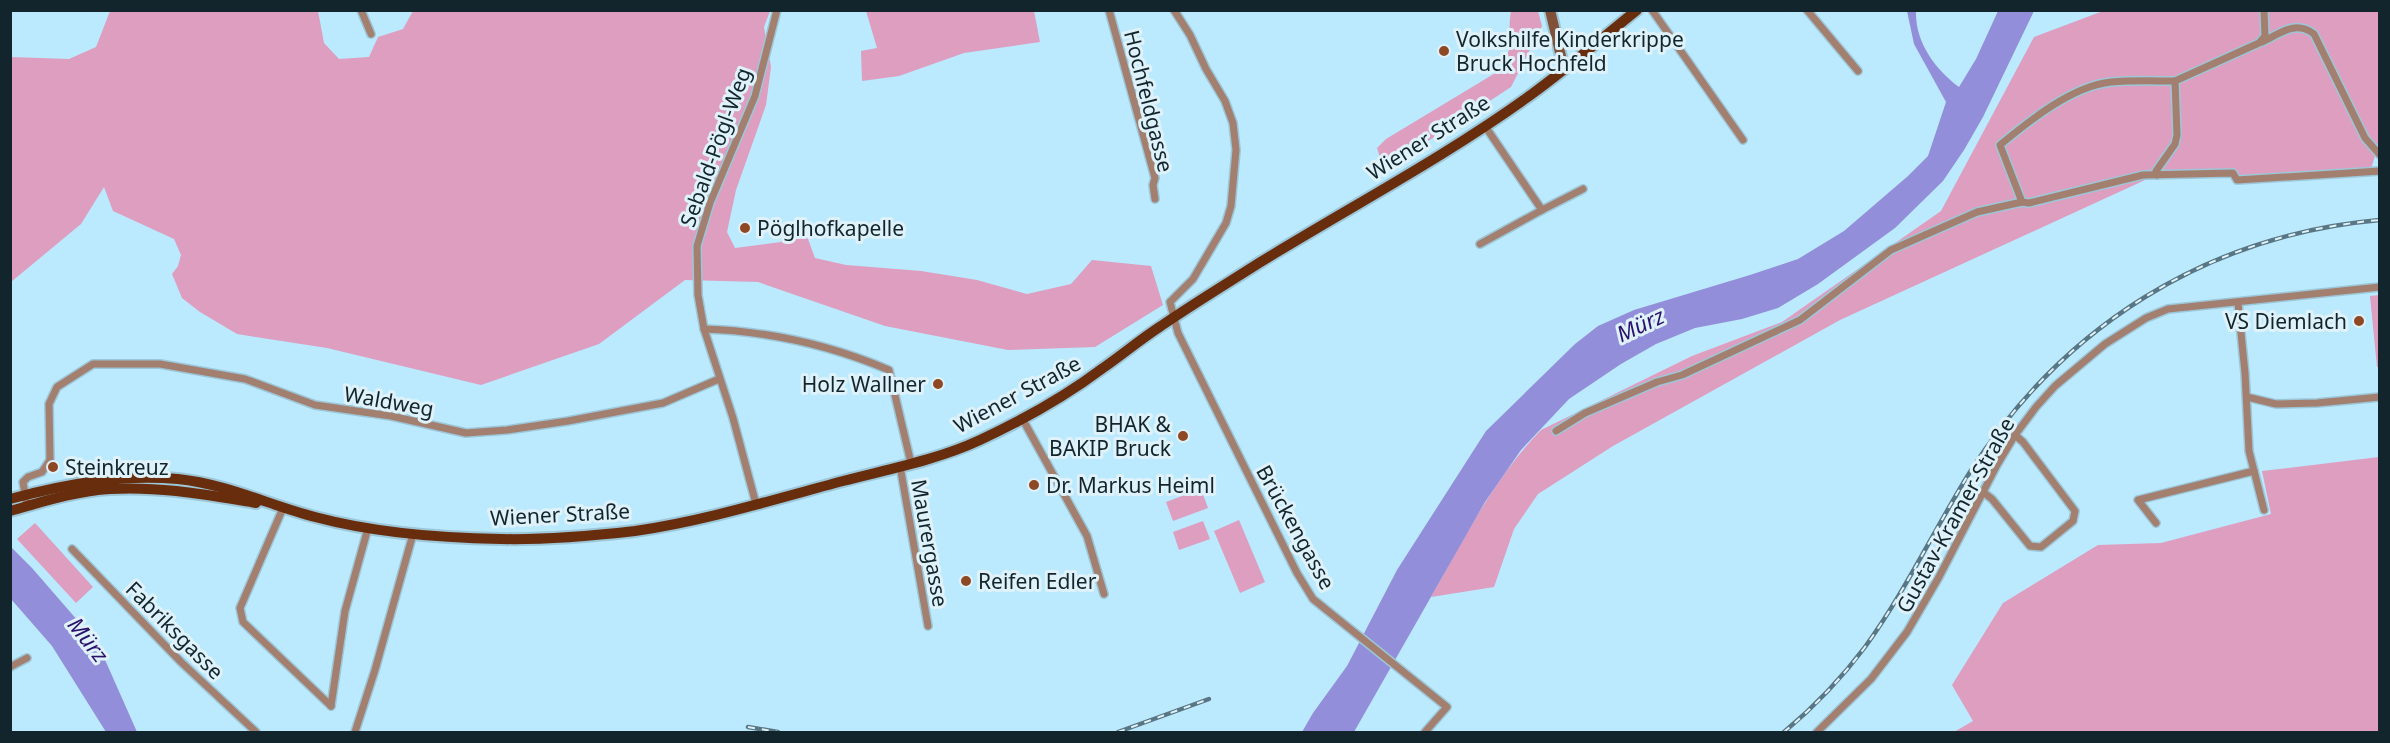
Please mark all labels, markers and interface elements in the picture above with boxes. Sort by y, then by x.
place label: Volkshilfe Kinderkrippe Bruck Hochfeld [1456,25,1684,77]
street label: Hochfeldgasse [1118,27,1180,175]
marker: Volkshilfe Kinderkrippe Bruck Hochfeld [1437,44,1451,58]
street label: Sebald-Pögl-Weg [673,63,757,231]
street label: Wiener Straße [1361,88,1495,186]
place label: Pöglhofkapelle [757,214,904,242]
marker: Pöglhofkapelle [738,221,752,235]
water label: Mürz [1611,300,1669,348]
place label: VS Diemlach [2225,307,2347,335]
marker: VS Diemlach [2352,314,2366,328]
street label: Wiener Straße [949,349,1085,439]
place label: Holz Wallner [802,370,926,398]
marker: Holz Wallner [931,377,945,391]
street label: Waldweg [342,379,436,423]
place label: BHAK & BAKIP Bruck [1049,410,1172,462]
street label: Gustav-Kramer-Straße [1890,412,2020,618]
marker: BHAK & BAKIP Bruck [1176,429,1190,443]
place label: Steinkreuz [65,453,169,481]
marker: Steinkreuz [46,460,60,474]
street label: Brückengasse [1250,460,1342,594]
place label: Dr. Markus Heiml [1046,471,1215,499]
street label: Maurergasse [905,477,955,609]
marker: Dr. Markus Heiml [1027,478,1041,492]
street label: Wiener Straße [489,496,631,532]
place label: Reifen Edler [978,567,1097,595]
marker: Reifen Edler [959,574,973,588]
street label: Fabriksgasse [120,575,230,685]
water label: Mürz [62,610,116,668]

